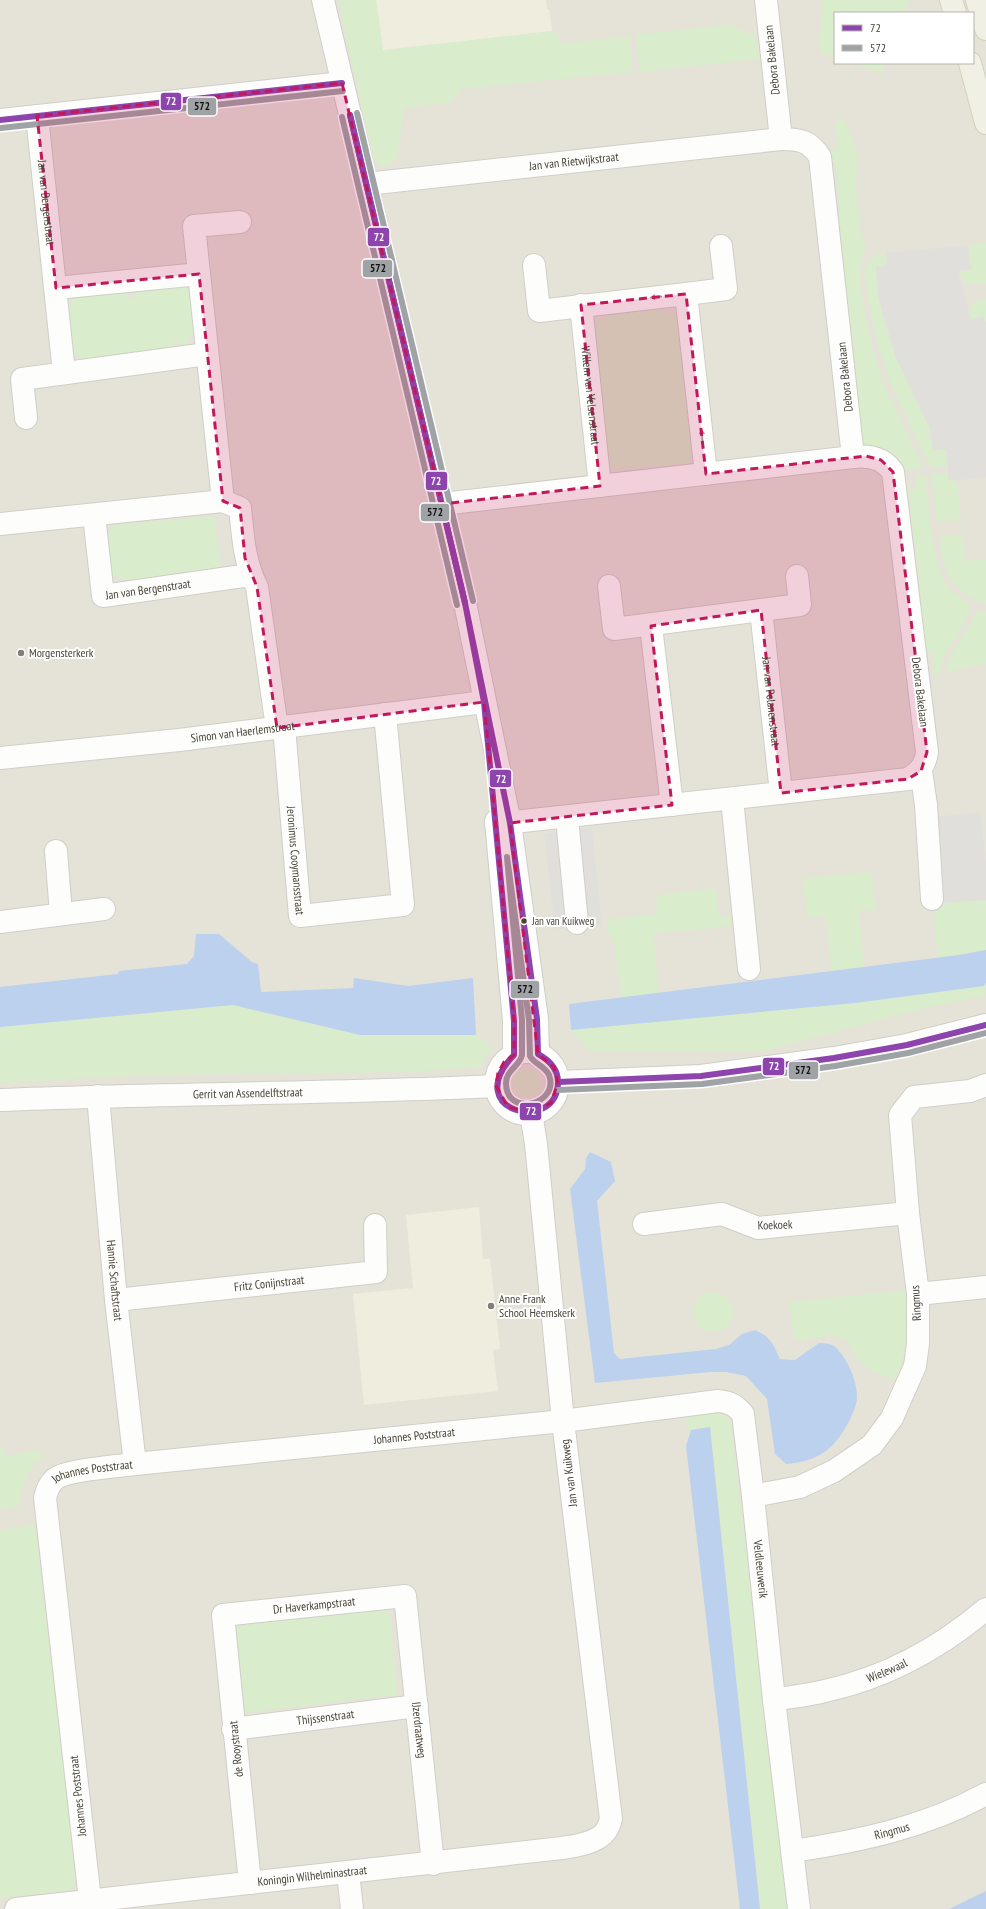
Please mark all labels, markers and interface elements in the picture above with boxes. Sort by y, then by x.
legend [834,12,974,64]
text: 72 [870,20,881,35]
street label: Debora Bakelaan [760,25,783,96]
text: 572 [870,40,886,55]
line badge: 72 [160,92,182,111]
text: 72 [166,94,176,108]
line badge: 572 [187,97,217,116]
text: 572 [194,99,210,113]
street label: Jan van Rietwijkstraat [527,149,620,173]
street label: Jan van Bergenstraat [35,158,59,247]
line badge: 72 [367,227,390,247]
text: 72 [374,230,384,244]
line badge: 572 [362,259,393,278]
text: 572 [370,261,386,275]
one-way arrow [650,294,662,300]
street label: Debora Bakelaan [833,342,856,413]
street label: Willem van Velsenstraat [578,345,604,446]
one-way arrow [699,429,705,441]
line badge: 72 [425,471,448,491]
text: 72 [431,474,441,488]
line badge: 572 [420,503,450,522]
text: 572 [427,505,443,519]
street label: Jan van Bergenstraat [103,575,192,603]
place label: Morgensterkerk [29,645,94,660]
marker: Morgensterkerk [16,648,26,658]
street label: Jan van Polanenstraat [759,655,784,748]
street label: Debora Bakelaan [909,656,932,728]
street label: Simon van Haerlemstraat [190,718,296,745]
line badge: 72 [489,769,512,788]
text: 72 [496,772,506,786]
street label: Jeronimus Cooymansstraat [284,804,308,916]
place label: Jan van Kuikweg [531,914,594,928]
marker: Jan van Kuikweg [519,916,529,926]
line badge: 572 [510,980,540,999]
text: 572 [517,982,533,996]
line badge: 72 [762,1057,785,1076]
text: 72 [769,1059,779,1073]
line badge: 572 [788,1061,819,1080]
text: 572 [795,1063,811,1077]
street label: Gerrit van Assendelftstraat [193,1084,304,1101]
line badge: 72 [519,1102,542,1121]
text: 72 [526,1104,536,1118]
street label: Koekoek [757,1216,793,1233]
street label: Hannie Schaftstraat [104,1239,126,1322]
street label: Fritz Conijnstraat [233,1272,306,1294]
street label: Ringmus [907,1285,924,1321]
place label: Anne Frank School Heemskerk [499,1291,575,1320]
marker: Anne Frank School Heemskerk [486,1301,496,1311]
street label: Johannes Poststraat [372,1424,456,1447]
street label: Jan van Kuikweg [557,1438,580,1509]
street label: Johannes Poststraat [47,1456,134,1486]
street label: Veldleeuwerik [750,1538,772,1599]
street label: Dr Haverkampstraat [272,1593,357,1617]
street label: Wielewaal [864,1655,910,1685]
street label: IJzerdraatweg [409,1701,430,1759]
street label: Thijssenstraat [296,1706,356,1728]
street label: de Rooystraat [225,1720,246,1778]
street label: Johannes Poststraat [66,1754,89,1838]
street label: Ringmus [873,1818,911,1842]
street label: Koningin Wilhelminastraat [257,1862,368,1889]

